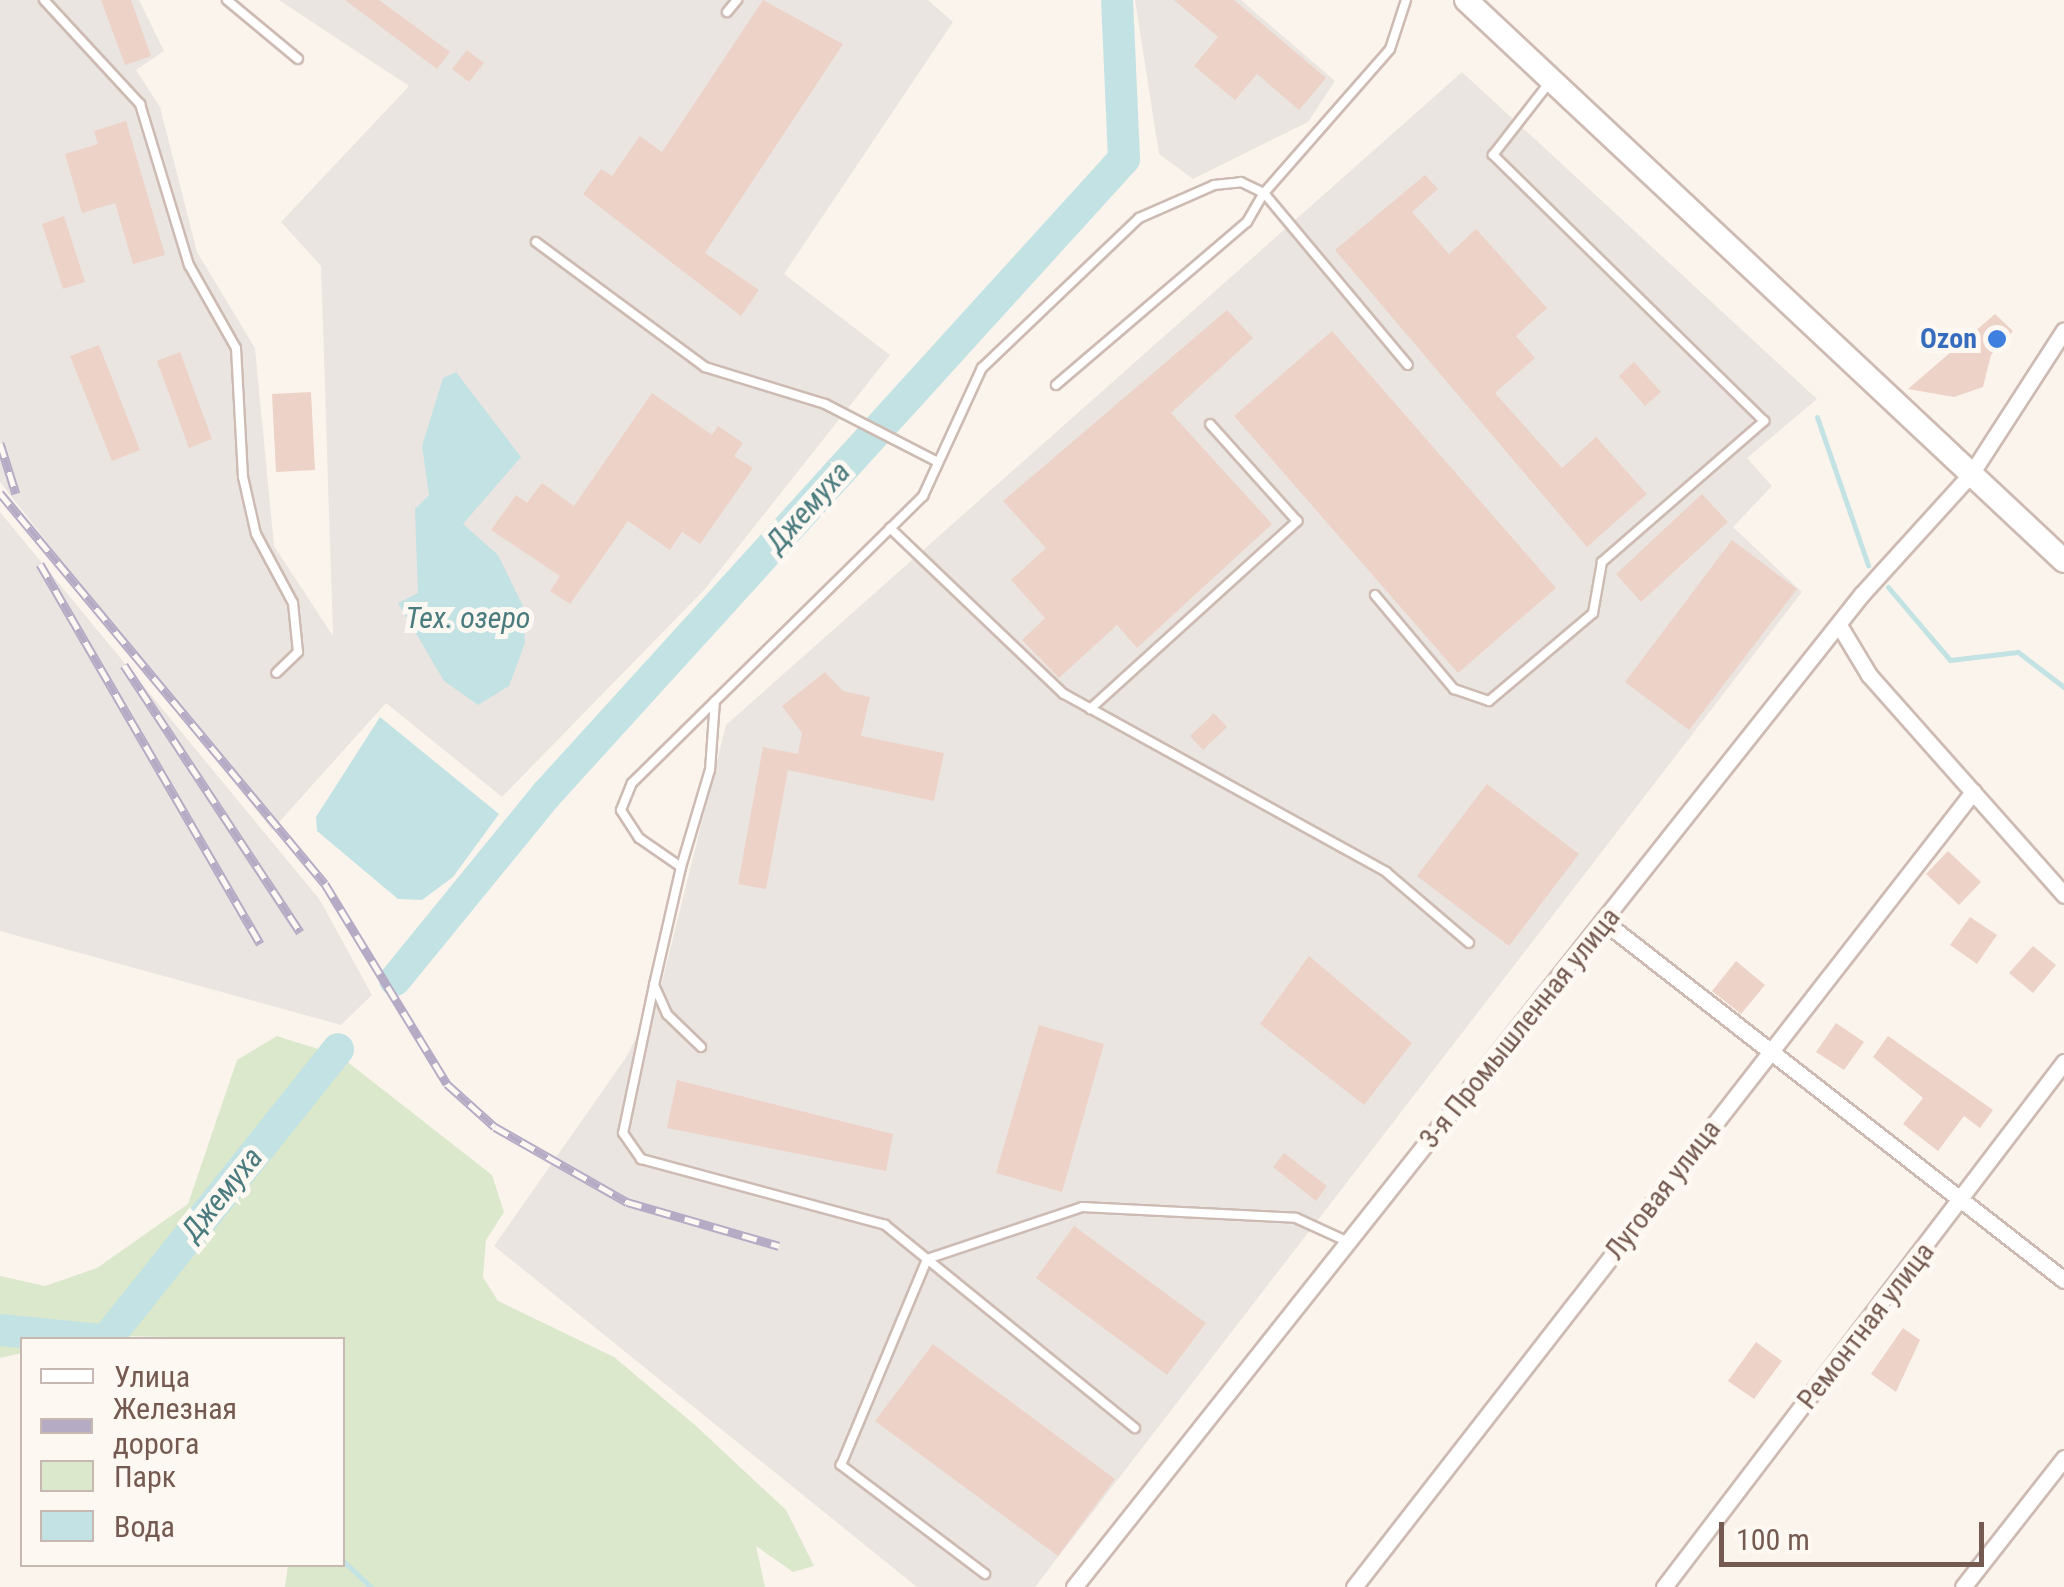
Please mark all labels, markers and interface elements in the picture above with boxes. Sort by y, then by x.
place label: Ozon [1920,322,1977,356]
marker: Ozon [1986,328,2008,350]
water label: Джемуха [758,454,858,560]
water label: Тех. озеро [406,600,530,636]
street label: 3-я Промышленная улица [1413,901,1627,1155]
street label: Луговая улица [1598,1113,1728,1267]
water label: Джемуха [174,1140,270,1248]
street label: Ремонтная улица [1791,1236,1941,1416]
legend [20,1337,345,1567]
text: Улица [114,1359,190,1394]
text: Железная дорога [113,1391,237,1461]
text: Парк [114,1459,176,1494]
scale bar [1724,1502,1989,1564]
text: Вода [114,1509,175,1544]
text: 100 m [1736,1522,1810,1557]

